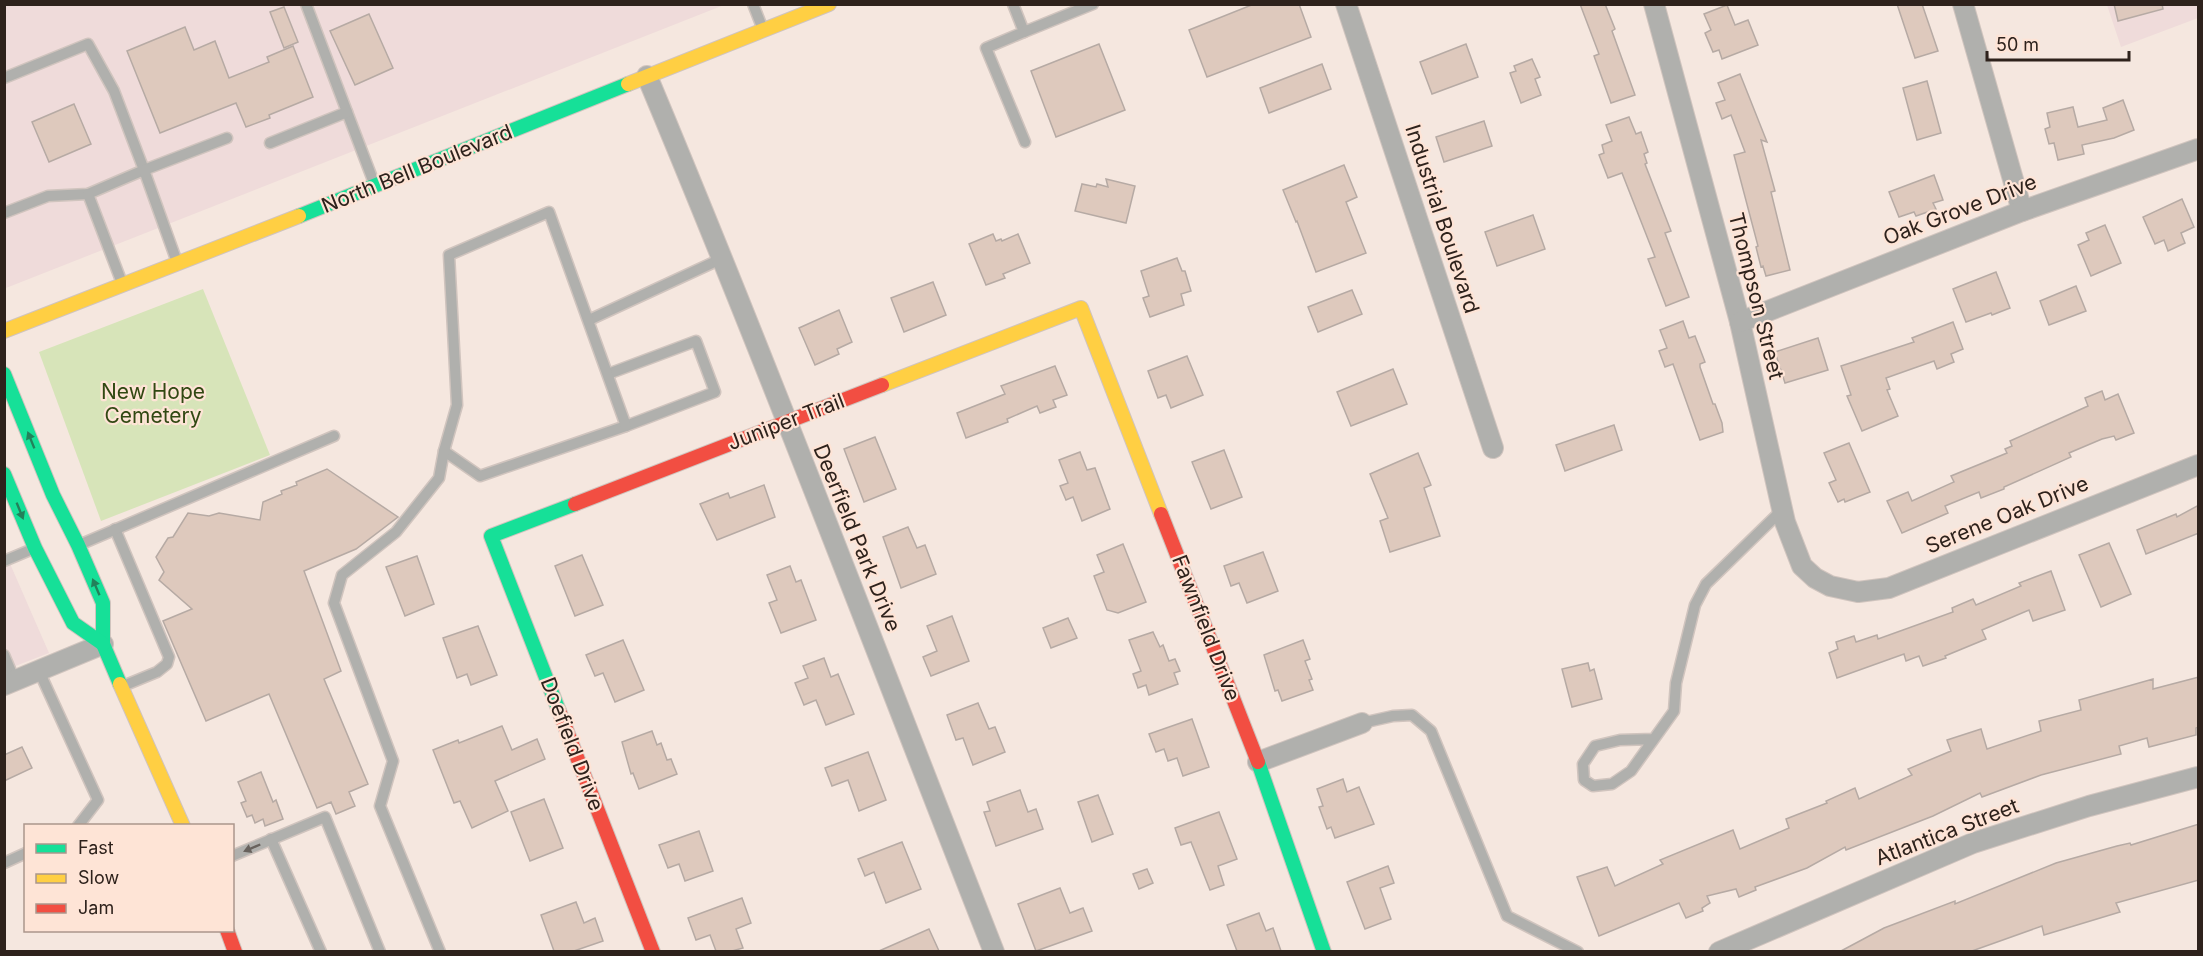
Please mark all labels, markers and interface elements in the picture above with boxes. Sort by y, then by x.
scale bar [1987,24,2130,62]
text: 50 m [1996,34,2039,55]
street label: North Bell Boulevard [318,119,516,218]
street label: Industrial Boulevard [1400,121,1485,316]
street label: Oak Grove Drive [1880,169,2040,250]
street label: Thompson Street [1724,210,1789,382]
park label: New Hope Cemetery [101,379,205,428]
street label: Juniper Trail [724,388,848,455]
one-way arrow [26,431,36,449]
street label: Deerfield Park Drive [808,440,906,635]
street label: Serene Oak Drive [1922,470,2092,559]
one-way arrow [15,503,25,521]
street label: Fawnfield Drive [1167,551,1246,704]
one-way arrow [91,577,101,595]
street label: Doefield Drive [536,673,609,814]
street label: Atlantica Street [1872,793,2022,870]
legend [24,824,234,932]
text: Fast [78,837,114,858]
one-way arrow [243,843,260,852]
text: Slow [78,867,119,888]
text: Jam [78,897,114,918]

